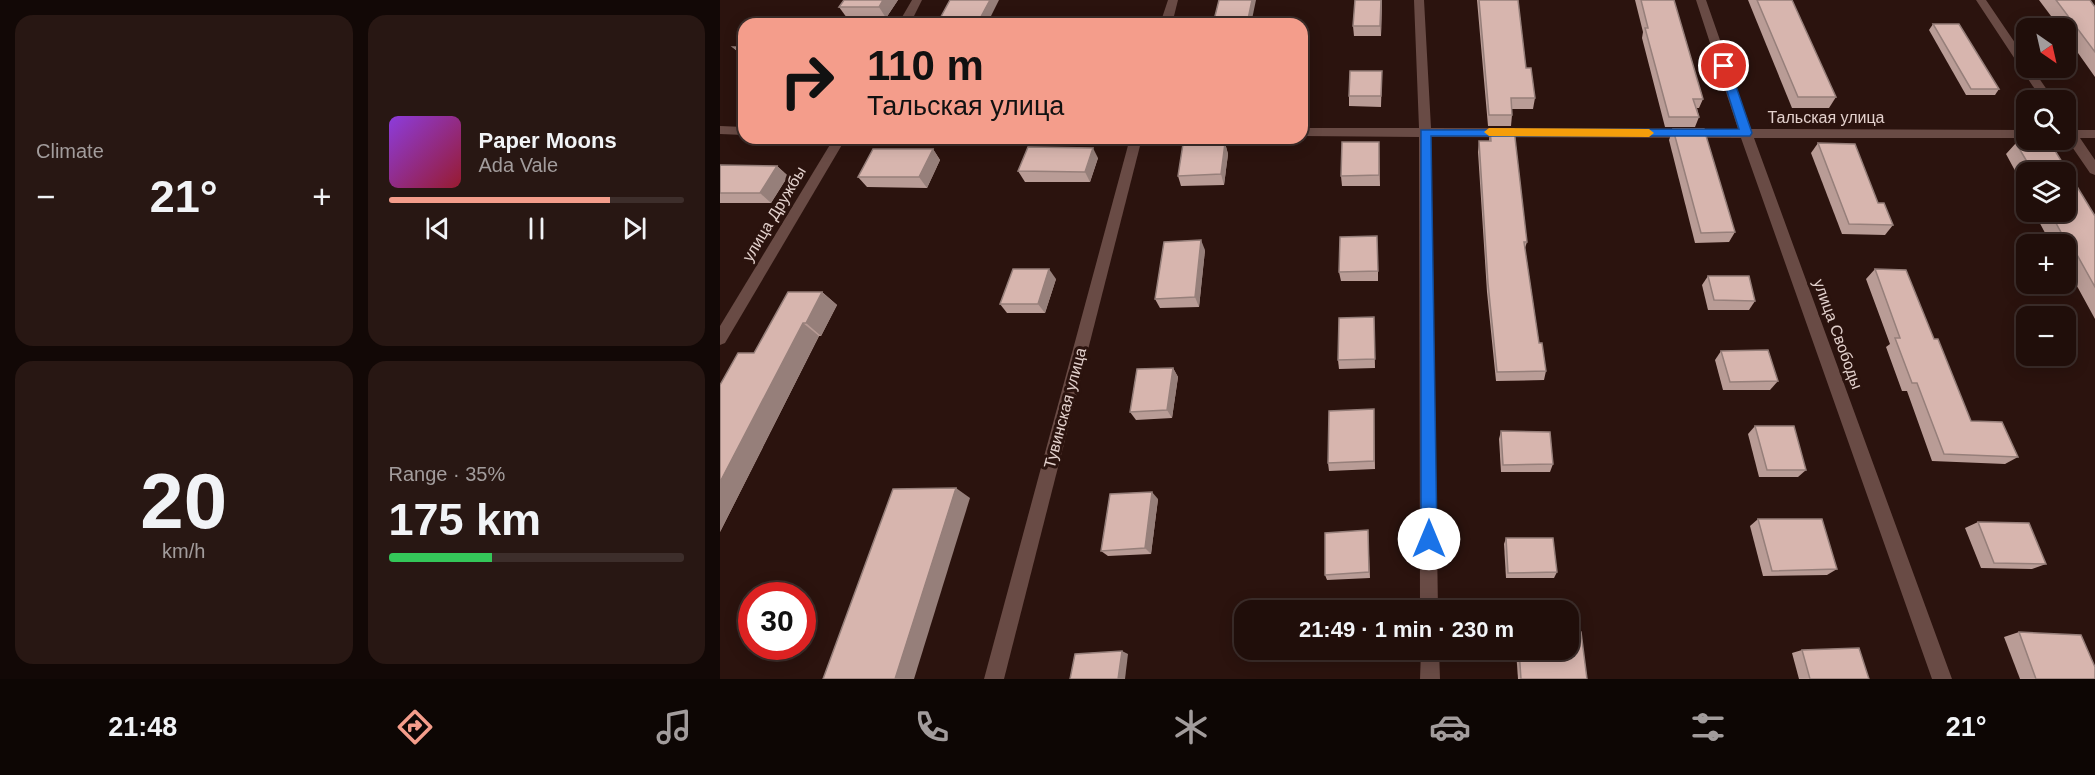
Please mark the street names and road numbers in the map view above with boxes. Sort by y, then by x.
street label: Тальская улица [1768,109,1885,126]
street label: улица Дружбы [739,163,809,265]
street label: улица Свободы [1810,277,1866,391]
street label: Тувинская улица [1041,346,1089,470]

